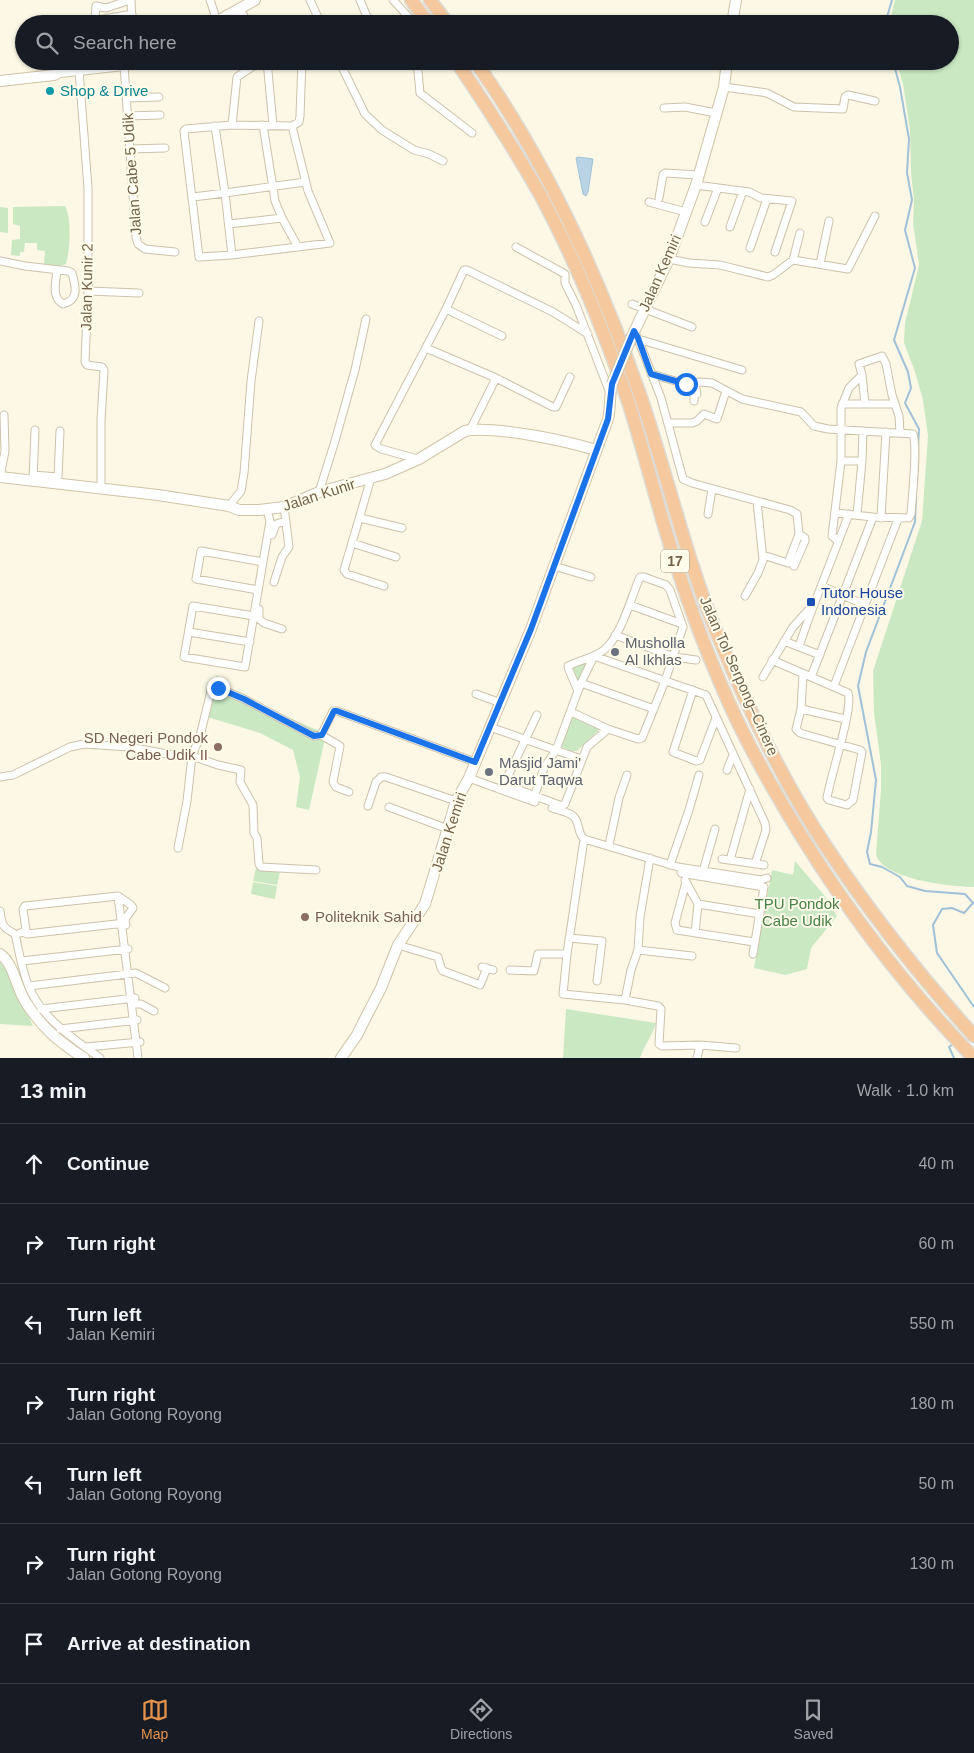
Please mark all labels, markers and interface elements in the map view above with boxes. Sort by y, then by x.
search box [15,15,959,70]
icon: search [33,29,61,57]
text: Search here [73,32,177,53]
place label: Shop & Drive [60,82,148,99]
marker: Shop & Drive [44,85,56,97]
street label: Jalan Cabe 5 Udik [119,112,144,236]
street label: Jalan Kemiri [635,232,684,314]
street label: Jalan Kunir 2 [77,243,96,331]
route start [675,373,698,396]
street label: Jalan Kunir [281,475,357,514]
road number: 17 [661,550,689,572]
place label: Tutor House Indonesia [821,584,903,618]
street label: Jalan Tol Serpong–Cinere [697,594,782,758]
marker: Tutor House Indonesia [805,596,817,608]
place label: Musholla Al Ikhlas [625,634,686,668]
marker: Musholla Al Ikhlas [609,646,621,658]
route end [207,677,230,700]
place label: SD Negeri Pondok Cabe Udik II [84,729,208,763]
marker: SD Negeri Pondok Cabe Udik II [212,741,224,753]
place label: Masjid Jami' Darut Taqwa [499,754,584,788]
marker: Masjid Jami' Darut Taqwa [483,766,495,778]
street label: Jalan Kemiri [428,790,469,874]
park label: TPU Pondok Cabe Udik [754,895,840,929]
place label: Politeknik Sahid [315,908,422,925]
marker: Politeknik Sahid [299,911,311,923]
text: 13 min [20,1079,87,1102]
text: Walk · 1.0 km [857,1082,954,1099]
icon: ahead [20,1150,48,1178]
text: Continue [67,1153,149,1174]
text: 40 m [918,1155,954,1172]
icon: right [20,1230,48,1258]
text: Turn right [67,1233,155,1254]
text: 60 m [918,1235,954,1252]
text: Turn left [67,1304,142,1325]
icon: left [20,1310,48,1338]
text: 550 m [910,1315,954,1332]
text: Jalan Kemiri [67,1326,155,1343]
text: Turn right [67,1384,155,1405]
icon: right [20,1390,48,1418]
text: 180 m [910,1395,954,1412]
text: Jalan Gotong Royong [67,1406,222,1423]
text: Turn left [67,1464,142,1485]
icon: left [20,1470,48,1498]
text: 50 m [918,1475,954,1492]
text: Jalan Gotong Royong [67,1486,222,1503]
text: Turn right [67,1544,155,1565]
icon: right [20,1550,48,1578]
text: 130 m [910,1555,954,1572]
text: Jalan Gotong Royong [67,1566,222,1583]
icon: arrive [20,1630,48,1658]
text: Arrive at destination [67,1633,251,1654]
tab: Map [141,1696,169,1742]
tab: Directions [450,1696,512,1742]
tab: Saved [794,1696,833,1742]

